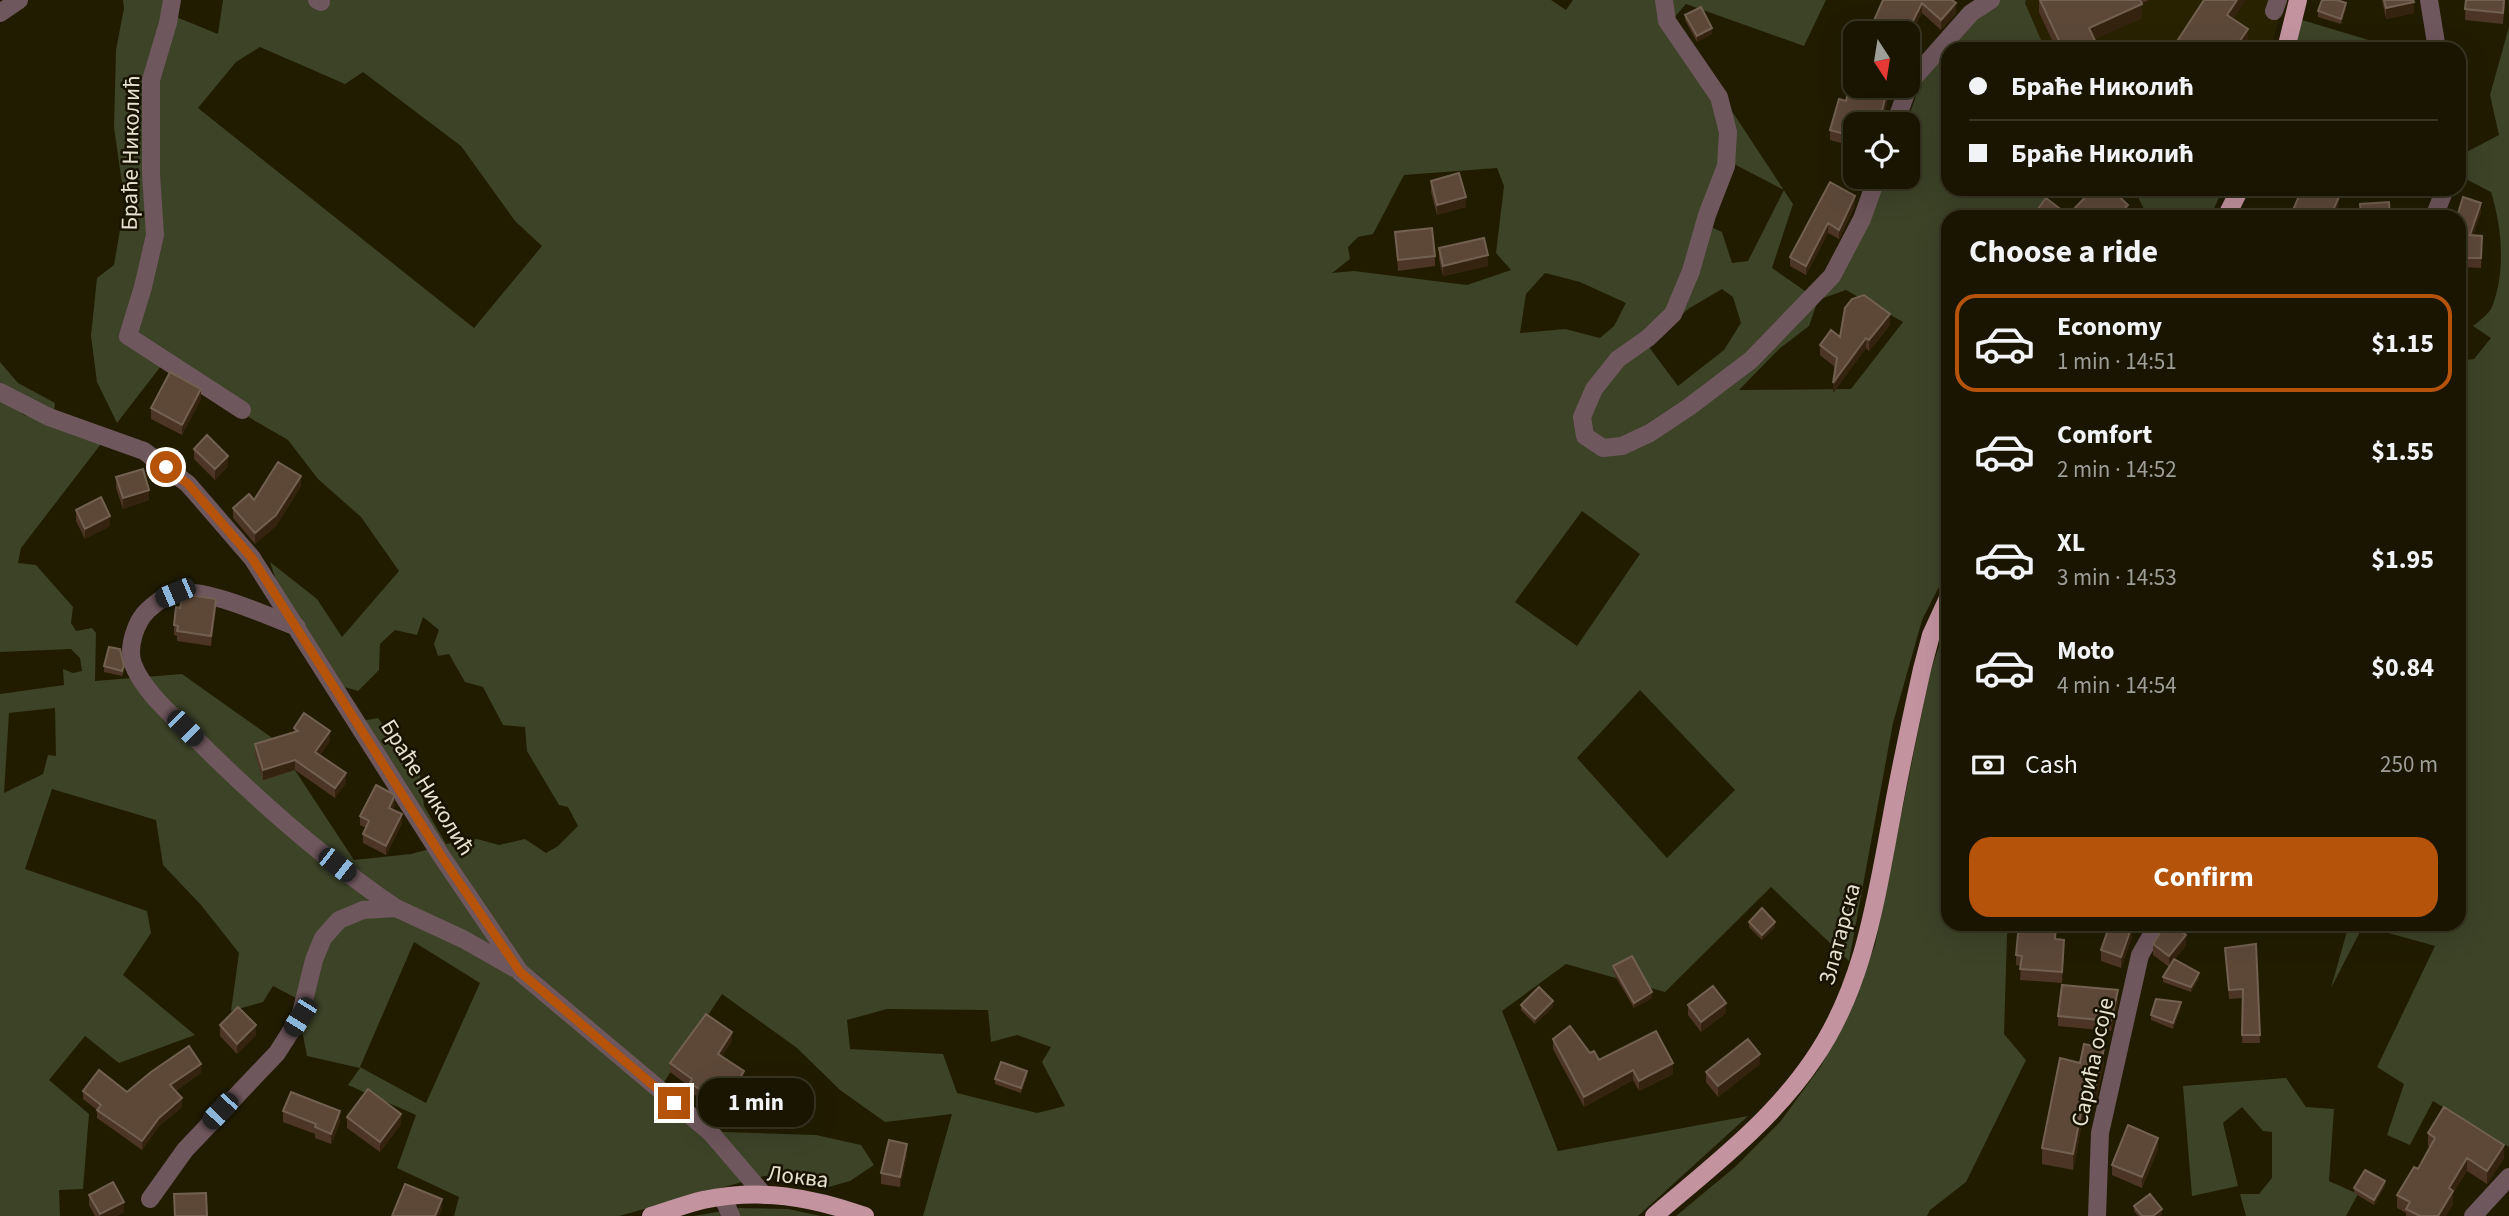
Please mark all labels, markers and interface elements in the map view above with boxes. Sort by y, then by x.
north arrow [1843,21,1920,98]
map controls [1843,21,1920,189]
text: Браће Николић [2011,68,2194,105]
street label: Браће Николић [113,75,148,231]
button: locate [1843,112,1920,189]
text: Браће Николић [2011,135,2194,172]
text: Choose a ride [1969,229,2158,275]
text: Economy [2057,308,2162,345]
icon: car [1973,312,2036,375]
text: $1.15 [2371,325,2434,362]
text: 1 min · 14:51 [2057,345,2177,378]
text: Comfort [2057,416,2152,453]
icon: car [1973,420,2036,483]
text: $1.55 [2371,433,2434,470]
route start [150,451,182,483]
text: 2 min · 14:52 [2057,453,2177,486]
text: XL [2057,524,2085,561]
icon: car [1973,528,2036,591]
text: $1.95 [2371,541,2434,578]
text: 3 min · 14:53 [2057,561,2177,594]
car [152,575,199,611]
text: Moto [2057,632,2114,669]
icon: car [1973,636,2036,699]
text: $0.84 [2371,649,2434,686]
text: 4 min · 14:54 [2057,669,2177,702]
car [163,706,208,750]
street label: Браће Николић [373,713,483,862]
icon: cash [1969,746,2007,784]
text: Cash [2025,746,2078,783]
text: 250 m [2380,748,2438,781]
button: Confirm [1969,837,2438,917]
car [314,844,361,886]
street label: Златарска [1810,880,1869,989]
car [280,994,321,1040]
street label: Сарића осоје [2063,995,2122,1130]
callout: 1 min [698,1078,814,1128]
text: 1 min [728,1086,784,1119]
route end [658,1087,690,1119]
car [198,1088,243,1134]
street label: Локва [765,1156,831,1197]

